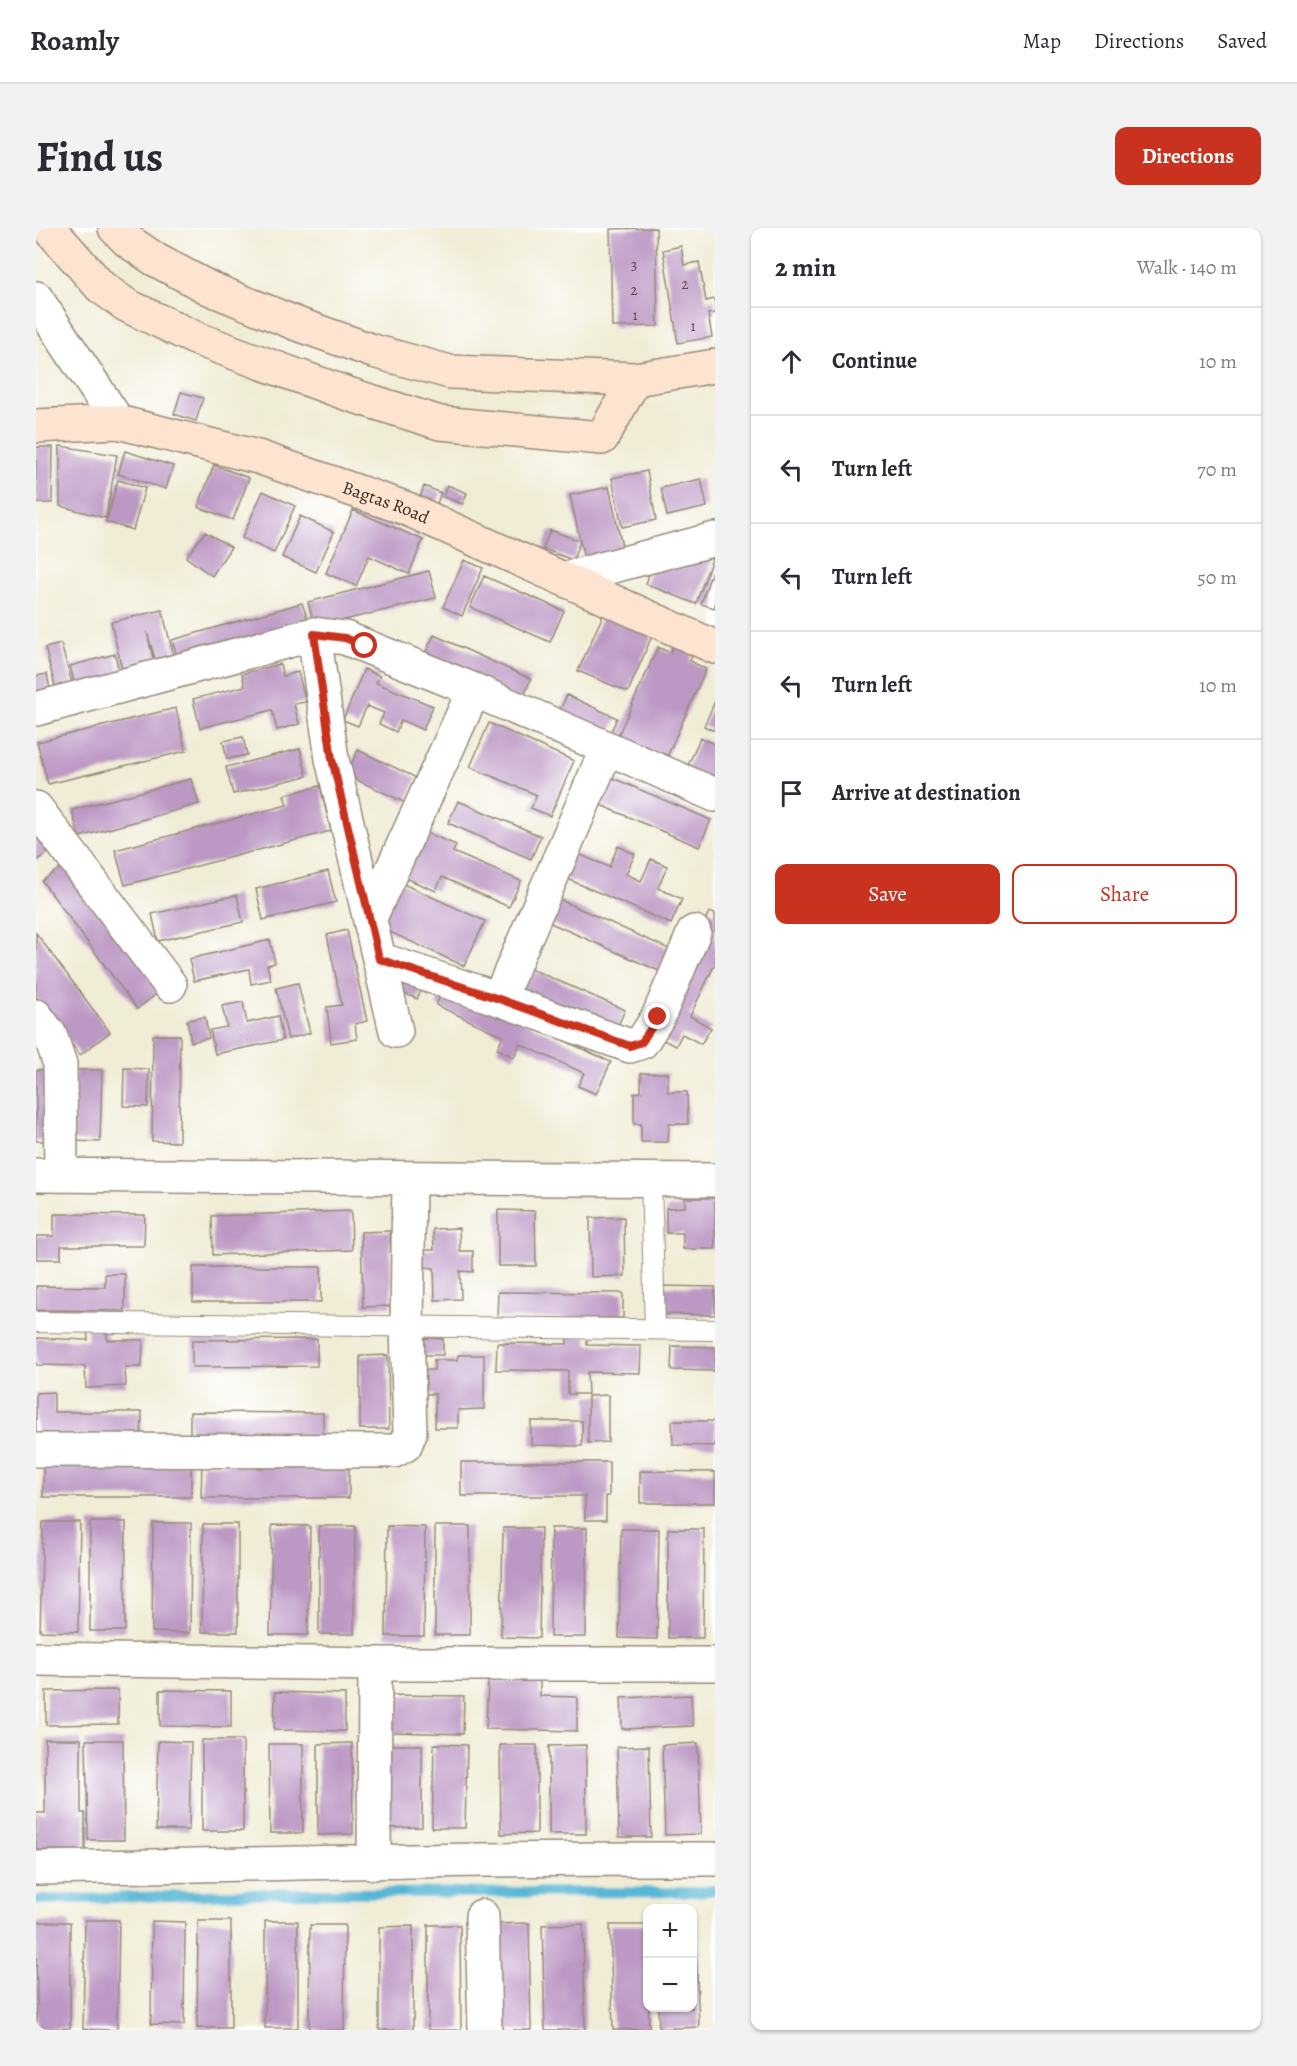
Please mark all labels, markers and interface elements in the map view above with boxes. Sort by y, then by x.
text: Roamly [30,22,119,60]
text: Map [1023,27,1061,55]
text: Directions [1094,27,1184,55]
text: Saved [1217,27,1267,55]
button: Directions [1115,127,1261,185]
text: Find us [36,128,163,185]
text: 2 min [775,250,836,285]
text: Walk · 140 m [1137,254,1237,281]
house number: 3 [631,255,637,275]
house number: 2 [681,274,689,294]
house number: 2 [630,280,638,300]
house number: 1 [632,305,638,325]
house number: 1 [690,316,696,336]
icon: ahead [775,345,808,378]
text: Continue [832,346,917,376]
text: 10 m [1199,348,1237,375]
icon: left [775,453,808,486]
text: Turn left [832,454,912,484]
text: 70 m [1197,456,1237,483]
street label: Bagtas Road [339,475,433,529]
icon: left [775,561,808,594]
text: Turn left [832,562,912,592]
text: 50 m [1197,564,1237,591]
route start [351,632,377,658]
icon: left [775,669,808,702]
text: Turn left [832,670,912,700]
text: 10 m [1199,672,1237,699]
icon: arrive [775,777,808,810]
text: Arrive at destination [832,778,1021,808]
button: Save [775,864,1000,924]
button: Share [1012,864,1237,924]
route end [644,1003,670,1029]
map controls [643,1904,697,2012]
button: + [643,1904,697,1958]
button: − [643,1958,697,2012]

